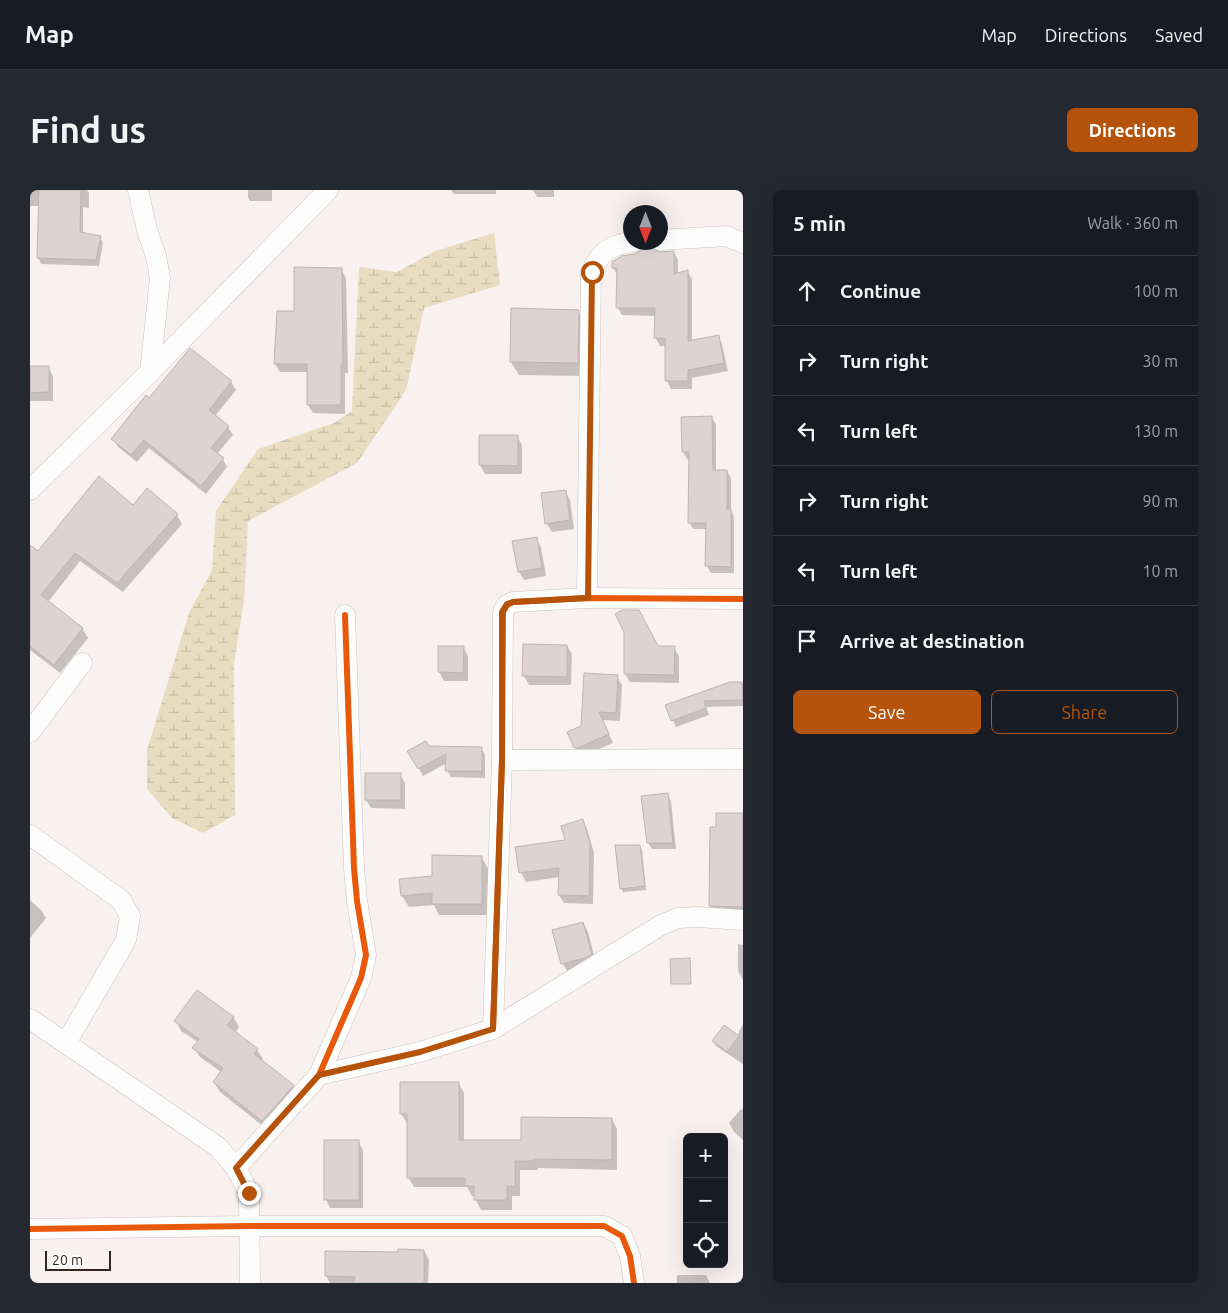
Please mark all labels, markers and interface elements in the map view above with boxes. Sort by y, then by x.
text: Map [25,21,74,48]
text: Map [981,25,1017,45]
text: Directions [1045,25,1127,45]
text: Saved [1155,25,1203,45]
button: Directions [1067,108,1198,152]
text: Find us [30,110,146,150]
north arrow [623,205,668,250]
text: 5 min [793,211,846,235]
text: Walk · 360 m [1087,214,1178,232]
route start [581,261,604,284]
icon: ahead [793,277,821,305]
text: Continue [840,280,921,302]
text: 100 m [1133,282,1178,300]
icon: right [793,347,821,375]
text: Turn right [840,350,928,372]
text: 30 m [1142,352,1178,370]
icon: left [793,417,821,445]
text: Turn left [840,420,918,442]
text: 130 m [1133,422,1178,440]
icon: right [793,487,821,515]
text: Turn right [840,490,928,512]
text: 90 m [1142,492,1178,510]
icon: left [793,557,821,585]
text: Turn left [840,560,918,582]
text: 10 m [1142,562,1178,580]
icon: arrive [793,627,821,655]
text: Arrive at destination [840,630,1025,652]
button: Save [793,690,981,734]
button: Share [991,690,1178,734]
map controls [683,1133,728,1268]
button: + [683,1133,728,1178]
button: − [683,1178,728,1223]
route end [238,1182,261,1205]
button: locate [683,1223,728,1268]
scale bar [45,1248,111,1271]
text: 20 m [52,1252,83,1268]

